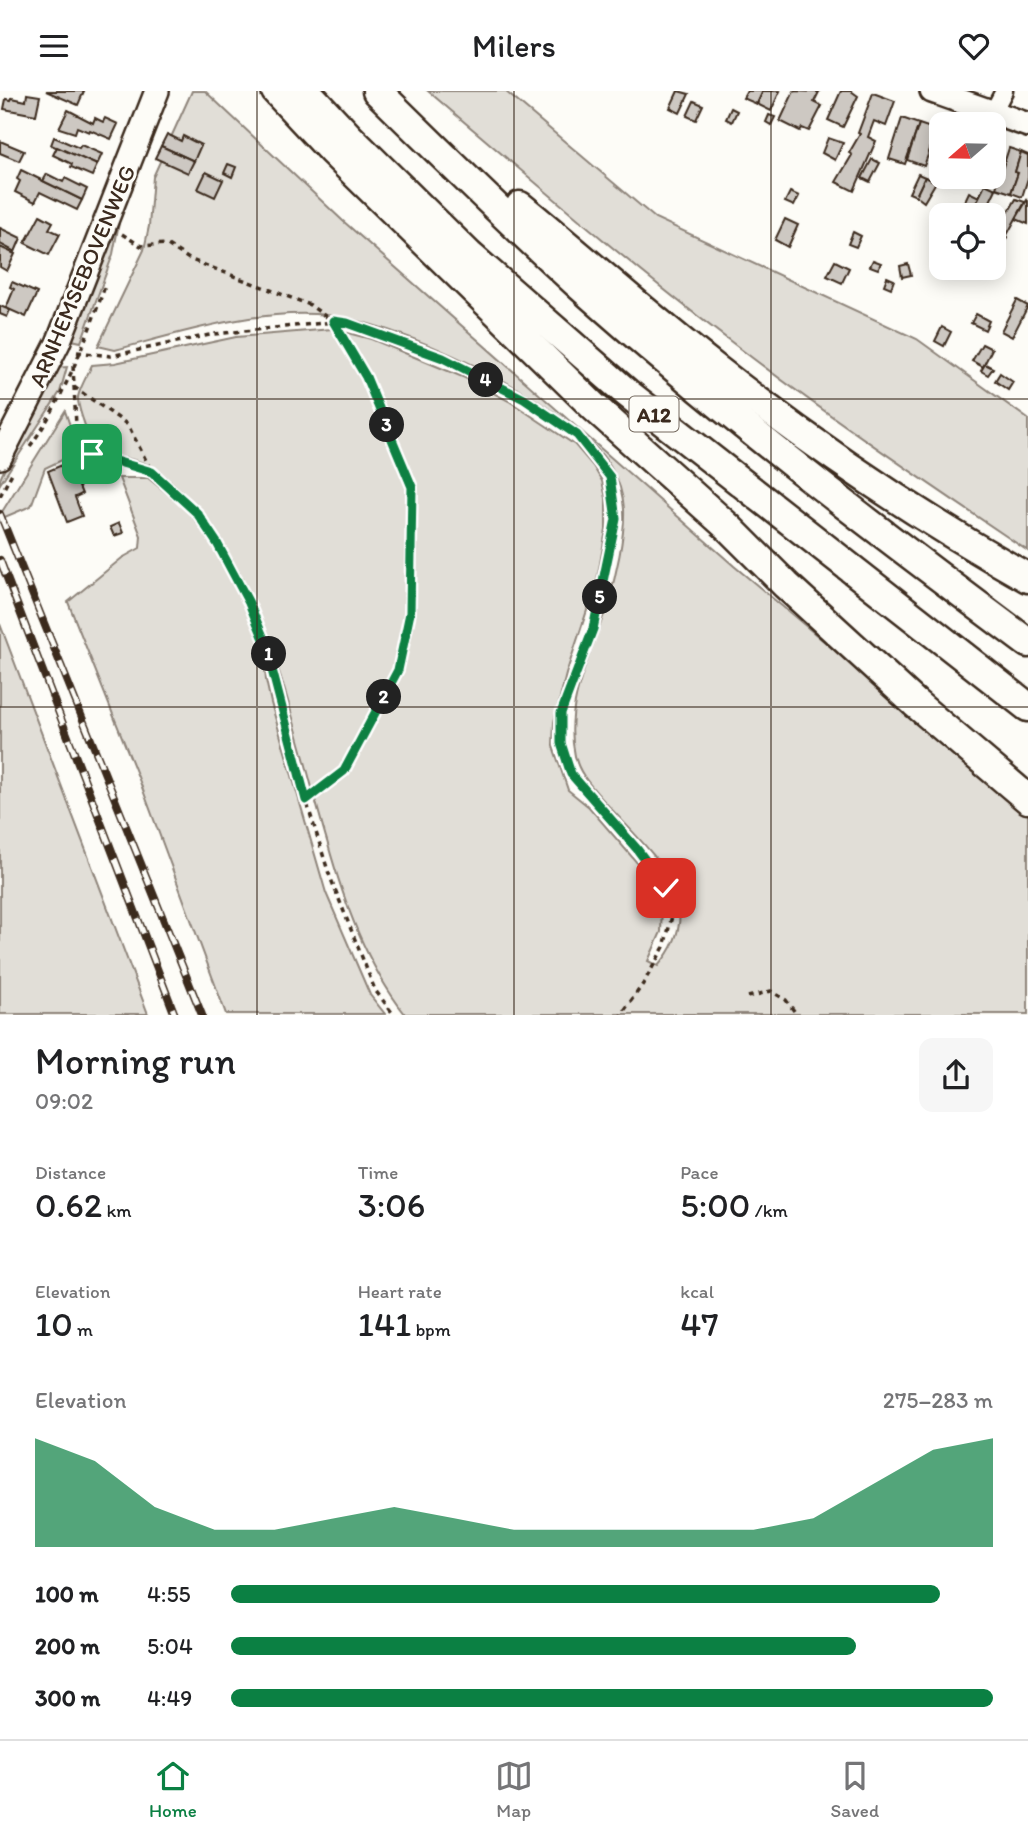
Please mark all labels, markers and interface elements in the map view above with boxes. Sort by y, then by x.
icon: menu [35,27,73,65]
text: Milers [472,27,556,65]
icon: heart [955,27,993,65]
north arrow [929,112,1006,189]
map controls [929,112,1006,280]
street label: ARNHEMSEBOVENWEG [23,161,141,391]
button: locate [929,203,1006,280]
pin: 4 [468,363,504,397]
text: 4 [480,368,491,391]
road number: A12 [630,397,678,431]
pin: 3 [370,407,404,443]
text: 3 [381,413,392,436]
pin [62,424,122,484]
icon: arrive [73,435,111,473]
pin: 5 [582,580,618,615]
text: 5 [595,585,604,608]
pin: 1 [252,637,286,671]
text: 1 [264,642,273,665]
pin: 2 [366,679,402,715]
text: 2 [379,685,389,708]
pin [636,858,696,918]
icon: check [647,869,685,907]
text: Morning run [35,1038,236,1084]
button: share [919,1038,993,1112]
text: 09:02 [35,1087,93,1115]
text: Distance [35,1161,106,1184]
text: Time [358,1161,398,1184]
text: Pace [680,1161,718,1184]
text: 0.62 [35,1184,102,1226]
text: 3:06 [358,1184,425,1226]
text: 5:00 [680,1184,750,1226]
text: km [102,1199,132,1222]
text: /km [750,1199,788,1222]
text: Elevation [35,1280,111,1303]
text: Heart rate [358,1280,442,1303]
text: kcal [680,1280,714,1303]
text: 10 [35,1303,73,1345]
text: 141 [358,1303,411,1345]
text: 47 [680,1303,719,1345]
text: m [73,1318,93,1341]
text: bpm [411,1318,451,1341]
text: Elevation [35,1386,126,1414]
text: 275–283 m [883,1386,993,1414]
text: 100 m [35,1580,99,1608]
text: 4:55 [147,1580,191,1608]
text: 200 m [35,1632,100,1660]
text: 5:04 [147,1632,193,1660]
text: 300 m [35,1684,100,1712]
text: 4:49 [147,1684,192,1712]
tab: Home [149,1757,197,1822]
tab: Map [495,1757,533,1822]
tab: Saved [831,1757,879,1822]

